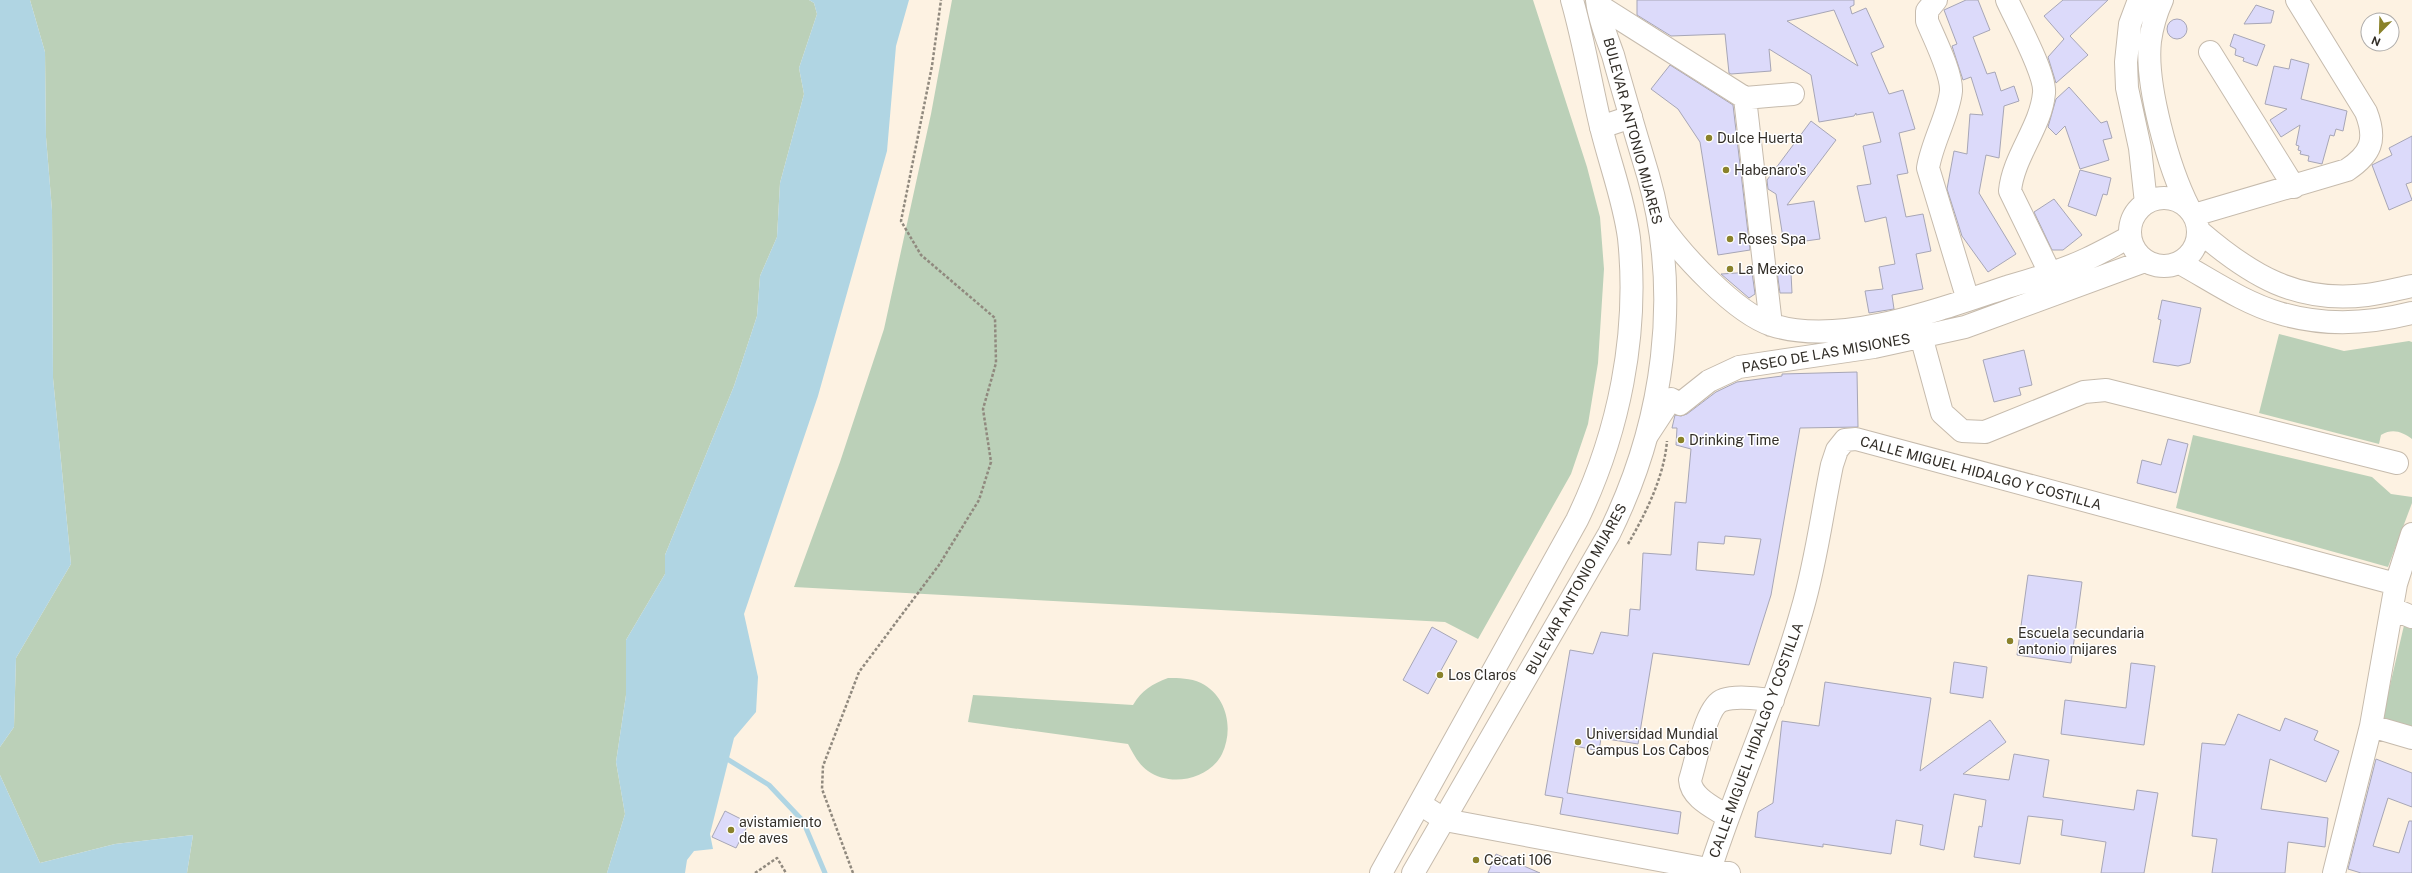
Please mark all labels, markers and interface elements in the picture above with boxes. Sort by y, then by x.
north arrow [2360,12,2400,52]
text: N [2370,34,2382,48]
street label: BULEVAR ANTONIO MIJARES [1600,36,1666,226]
place label: Dulce Huerta [1717,130,1803,146]
marker: Dulce Huerta [1704,133,1714,143]
place label: Habenaro's [1734,162,1806,178]
marker: Habenaro's [1721,165,1731,175]
place label: Roses Spa [1738,231,1806,247]
marker: Roses Spa [1725,234,1735,244]
place label: La Mexico [1738,261,1804,277]
marker: La Mexico [1725,264,1735,274]
street label: PASEO DE LAS MISIONES [1741,330,1911,376]
place label: Drinking Time [1689,432,1779,448]
street label: CALLE MIGUEL HIDALGO Y COSTILLA [1858,433,2104,513]
marker: Drinking Time [1676,435,1686,445]
street label: BULEVAR ANTONIO MIJARES [1522,501,1630,677]
street label: CALLE MIGUEL HIDALGO Y COSTILLA [1706,620,1806,860]
place label: Escuela secundaria antonio mijares [2018,625,2144,657]
marker: Escuela secundaria antonio mijares [2005,636,2015,646]
place label: Los Claros [1448,667,1516,683]
marker: Los Claros [1435,670,1445,680]
place label: Universidad Mundial Campus Los Cabos [1586,726,1719,758]
marker: Universidad Mundial Campus Los Cabos [1573,737,1583,747]
place label: avistamiento de aves [739,814,822,846]
marker: avistamiento de aves [726,825,736,835]
place label: Cecati 106 [1484,852,1552,868]
marker: Cecati 106 [1471,855,1481,865]

